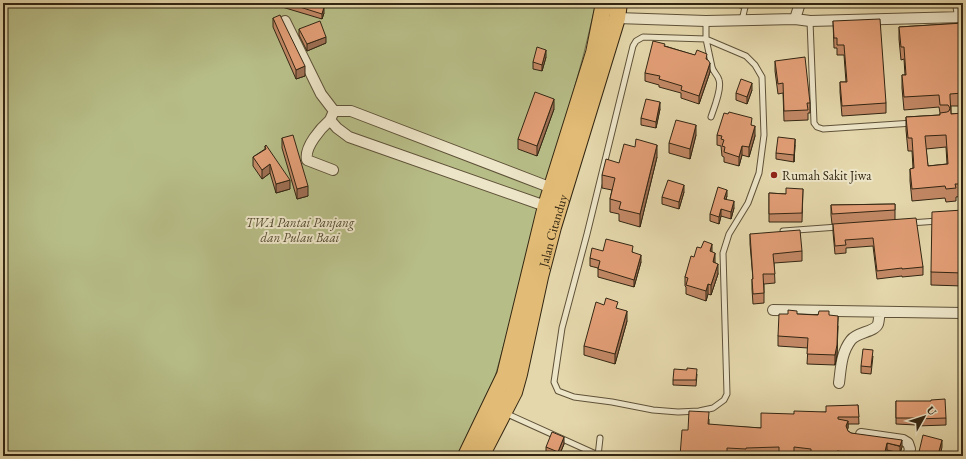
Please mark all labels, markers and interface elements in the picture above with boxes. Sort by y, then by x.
place label: Rumah Sakit Jiwa [782,167,872,184]
marker: Rumah Sakit Jiwa [769,170,779,180]
street label: Jalan Citanduy [534,192,571,270]
park label: TWA Pantai Panjang dan Pulau Baai [246,214,355,246]
north arrow [904,397,944,437]
text: U [924,403,940,419]

